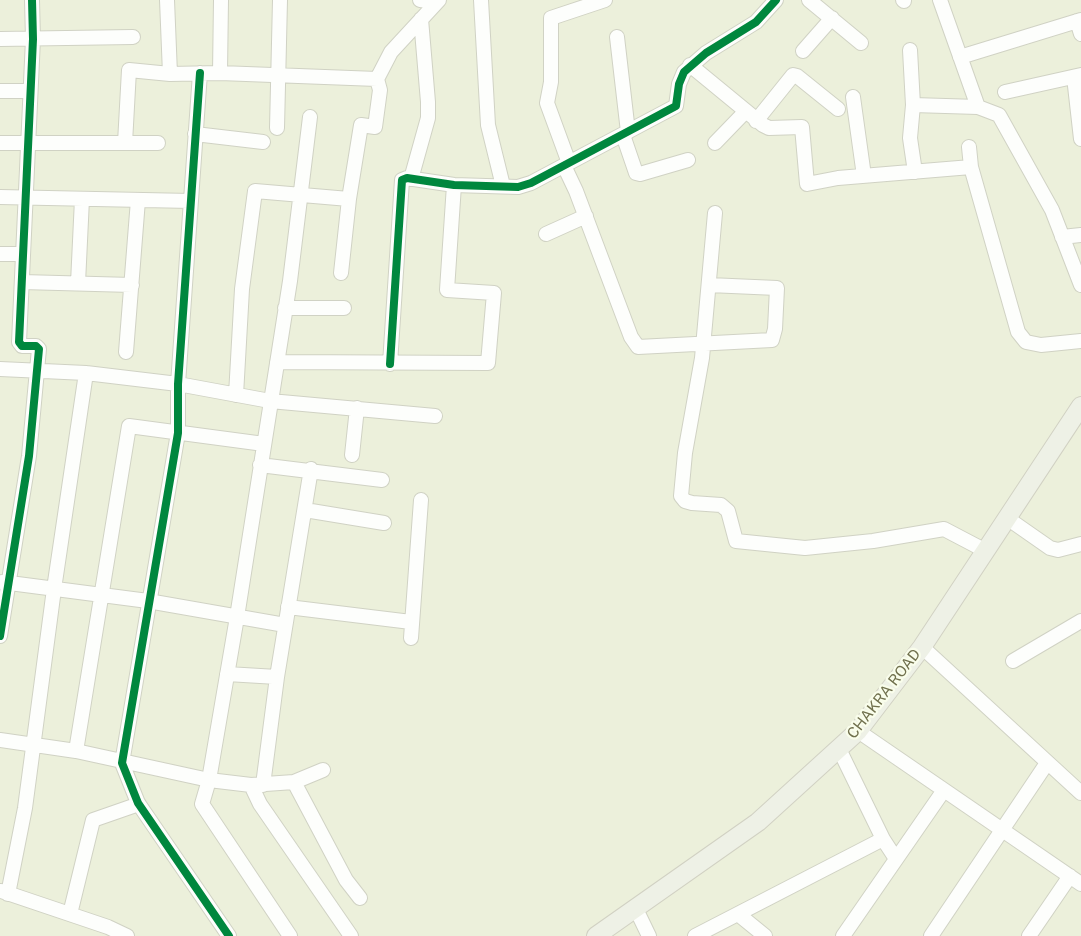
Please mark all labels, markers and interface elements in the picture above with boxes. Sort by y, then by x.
street label: CHAKRA ROAD [843,646,925,742]

